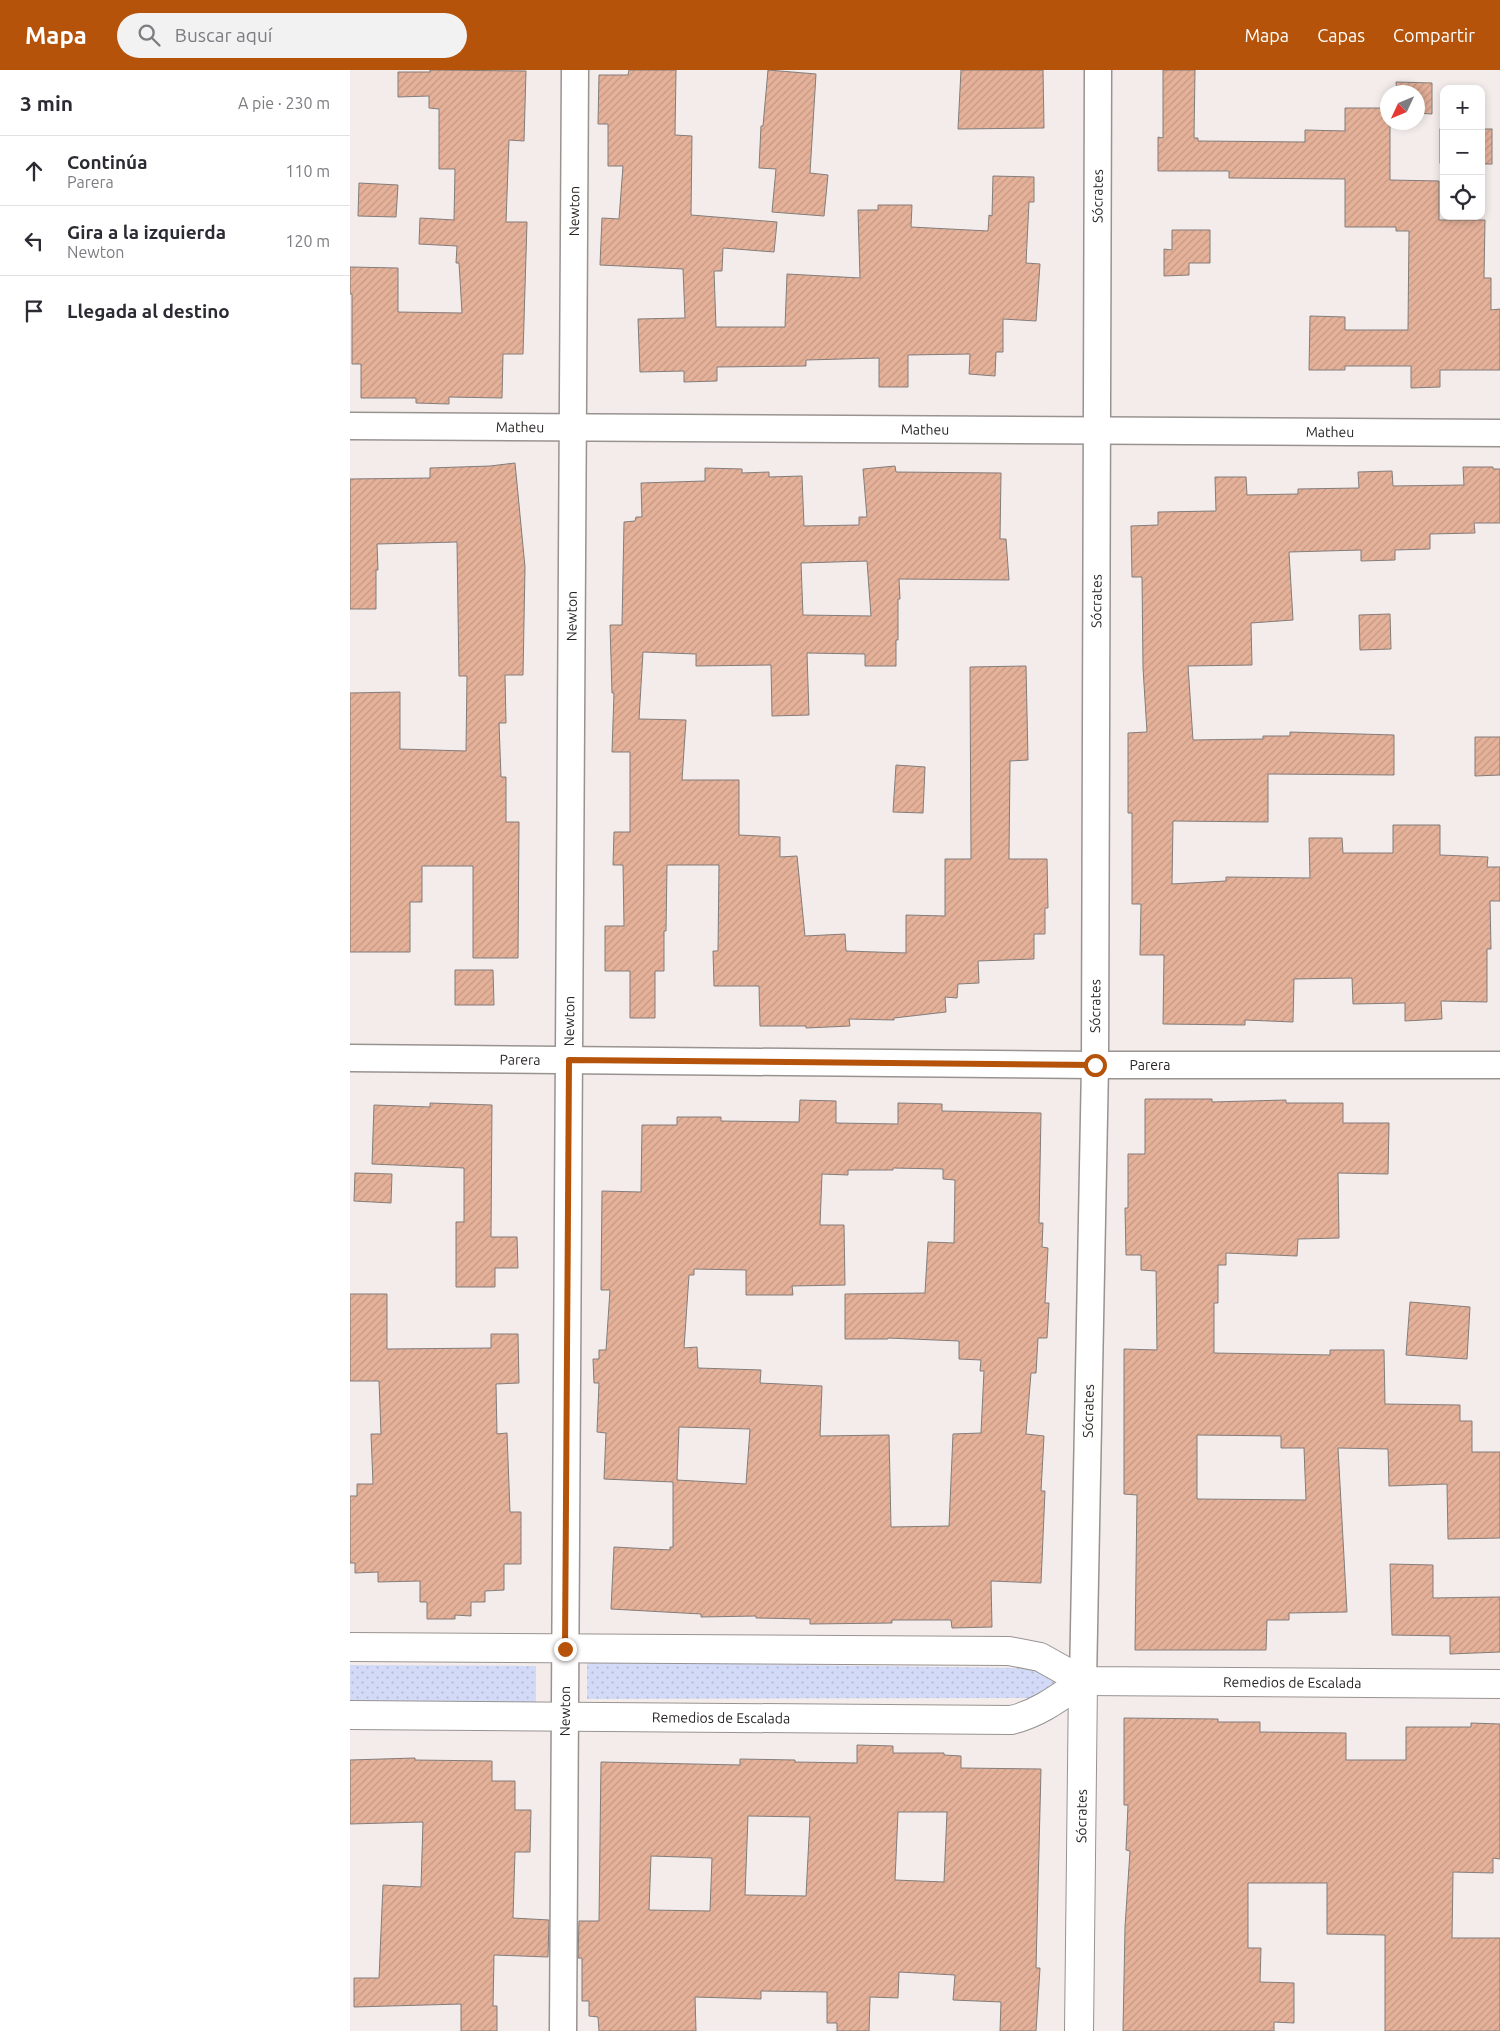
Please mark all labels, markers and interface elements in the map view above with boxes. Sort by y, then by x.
search box [117,13,467,58]
icon: search [135,21,163,49]
text: Mapa [25,22,87,49]
text: Buscar aquí [175,24,272,46]
text: Mapa [1244,25,1289,45]
text: Capas [1317,25,1365,45]
text: Compartir [1393,25,1475,45]
north arrow [1380,85,1425,130]
map controls [1440,85,1485,220]
button: + [1440,85,1485,130]
text: 3 min [20,91,73,115]
text: A pie · 230 m [238,94,330,112]
button: − [1440,130,1485,175]
text: Continúa [67,151,148,173]
icon: ahead [20,157,48,185]
text: 110 m [285,162,330,180]
street label: Sócrates [1090,169,1106,223]
text: Parera [67,173,114,191]
button: locate [1440,175,1485,220]
street label: Newton [566,186,582,236]
text: Gira a la izquierda [67,221,226,243]
icon: left [20,227,48,255]
text: 120 m [285,232,330,250]
text: Newton [67,243,124,261]
icon: arrive [20,297,48,325]
text: Llegada al destino [67,300,230,322]
street label: Matheu [496,419,544,435]
street label: Matheu [901,421,949,438]
street label: Matheu [1306,424,1354,440]
street label: Sócrates [1088,574,1104,628]
street label: Newton [564,591,580,641]
street label: Sócrates [1087,979,1103,1033]
street label: Newton [561,996,577,1046]
street label: Parera [499,1051,541,1068]
route start [1084,1054,1107,1077]
street label: Parera [1129,1057,1170,1073]
street label: Sócrates [1080,1384,1097,1438]
route end [554,1638,577,1661]
street label: Remedios de Escalada [1223,1674,1361,1691]
street label: Newton [557,1686,573,1736]
street label: Remedios de Escalada [652,1709,790,1726]
street label: Sócrates [1073,1789,1090,1843]

